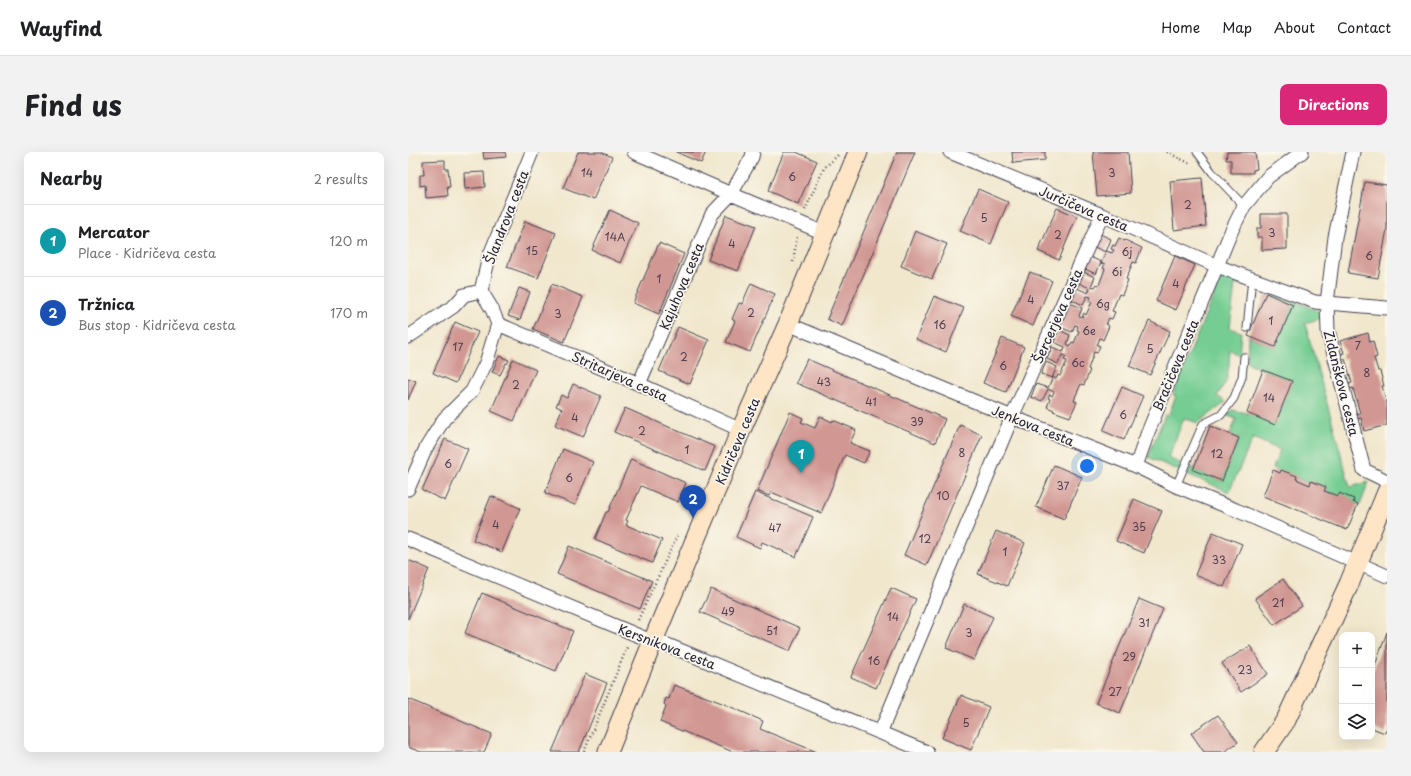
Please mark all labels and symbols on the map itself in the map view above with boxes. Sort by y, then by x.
house number: 14 [581,164,593,181]
house number: 3 [1108,164,1116,181]
street label: Šlandrova cesta [479,166,533,267]
house number: 6 [788,168,796,185]
street label: Jurčičeva cesta [1036,181,1132,236]
house number: 2 [1184,196,1192,213]
house number: 5 [980,209,988,226]
house number: 3 [1268,224,1276,241]
house number: 2 [1054,226,1062,243]
house number: 14A [605,228,625,245]
house number: 4 [728,235,736,252]
street label: Kajuhova cesta [654,239,708,332]
house number: 15 [526,242,538,259]
house number: 6j [1122,243,1132,260]
house number: 6 [1365,247,1373,264]
house number: 6i [1112,263,1122,280]
street label: Šercerjeva cesta [1028,265,1087,366]
house number: 1 [657,270,662,287]
house number: 4 [1172,275,1180,292]
house number: 4 [1027,291,1035,308]
house number: 6g [1096,295,1110,312]
house number: 2 [747,304,755,321]
house number: 3 [554,305,562,322]
house number: 1 [1269,312,1274,329]
street label: Bračičeva cesta [1147,315,1203,414]
house number: 16 [934,316,947,333]
house number: 6e [1082,322,1096,339]
street label: Zidanškova cesta [1320,328,1365,439]
house number: 7 [1355,337,1361,354]
house number: 17 [453,338,464,355]
house number: 5 [1146,340,1154,357]
street label: Stritarjeva cesta [569,346,672,406]
house number: 2 [680,348,688,365]
house number: 6c [1071,354,1085,371]
house number: 6 [999,357,1007,374]
house number: 8 [1364,364,1371,381]
house number: 43 [817,373,831,390]
house number: 2 [512,376,520,393]
house number: 14 [1263,389,1275,406]
house number: 41 [865,393,877,410]
street label: Kidričeva cesta [710,394,764,488]
street label: Jenkova cesta [989,400,1078,451]
house number: 6 [1119,406,1127,423]
house number: 4 [571,409,579,426]
house number: 39 [910,413,924,430]
house number: 2 [638,422,646,439]
pin: 1 [788,440,814,473]
house number: 1 [685,441,690,458]
house number: 8 [959,444,966,461]
house number: 12 [1211,445,1224,462]
house number: 6 [444,455,452,472]
your location [1077,456,1097,476]
house number: 6 [565,469,573,486]
house number: 37 [1057,477,1070,494]
pin: 2 [680,485,706,518]
house number: 10 [937,487,949,504]
house number: 4 [492,516,500,533]
house number: 35 [1132,518,1146,535]
house number: 47 [769,519,782,536]
house number: 12 [919,530,932,547]
house number: 1 [1003,543,1008,560]
house number: 33 [1212,551,1226,568]
house number: 21 [1272,594,1284,611]
house number: 49 [721,603,735,620]
house number: 14 [887,608,899,625]
house number: 31 [1138,614,1150,631]
street label: Kersnikova cesta [615,619,719,674]
house number: 51 [766,622,778,639]
house number: 3 [965,624,973,641]
house number: 29 [1122,648,1136,665]
house number: 16 [868,652,881,669]
house number: 23 [1238,661,1252,678]
house number: 27 [1108,683,1122,700]
house number: 5 [962,714,970,731]

